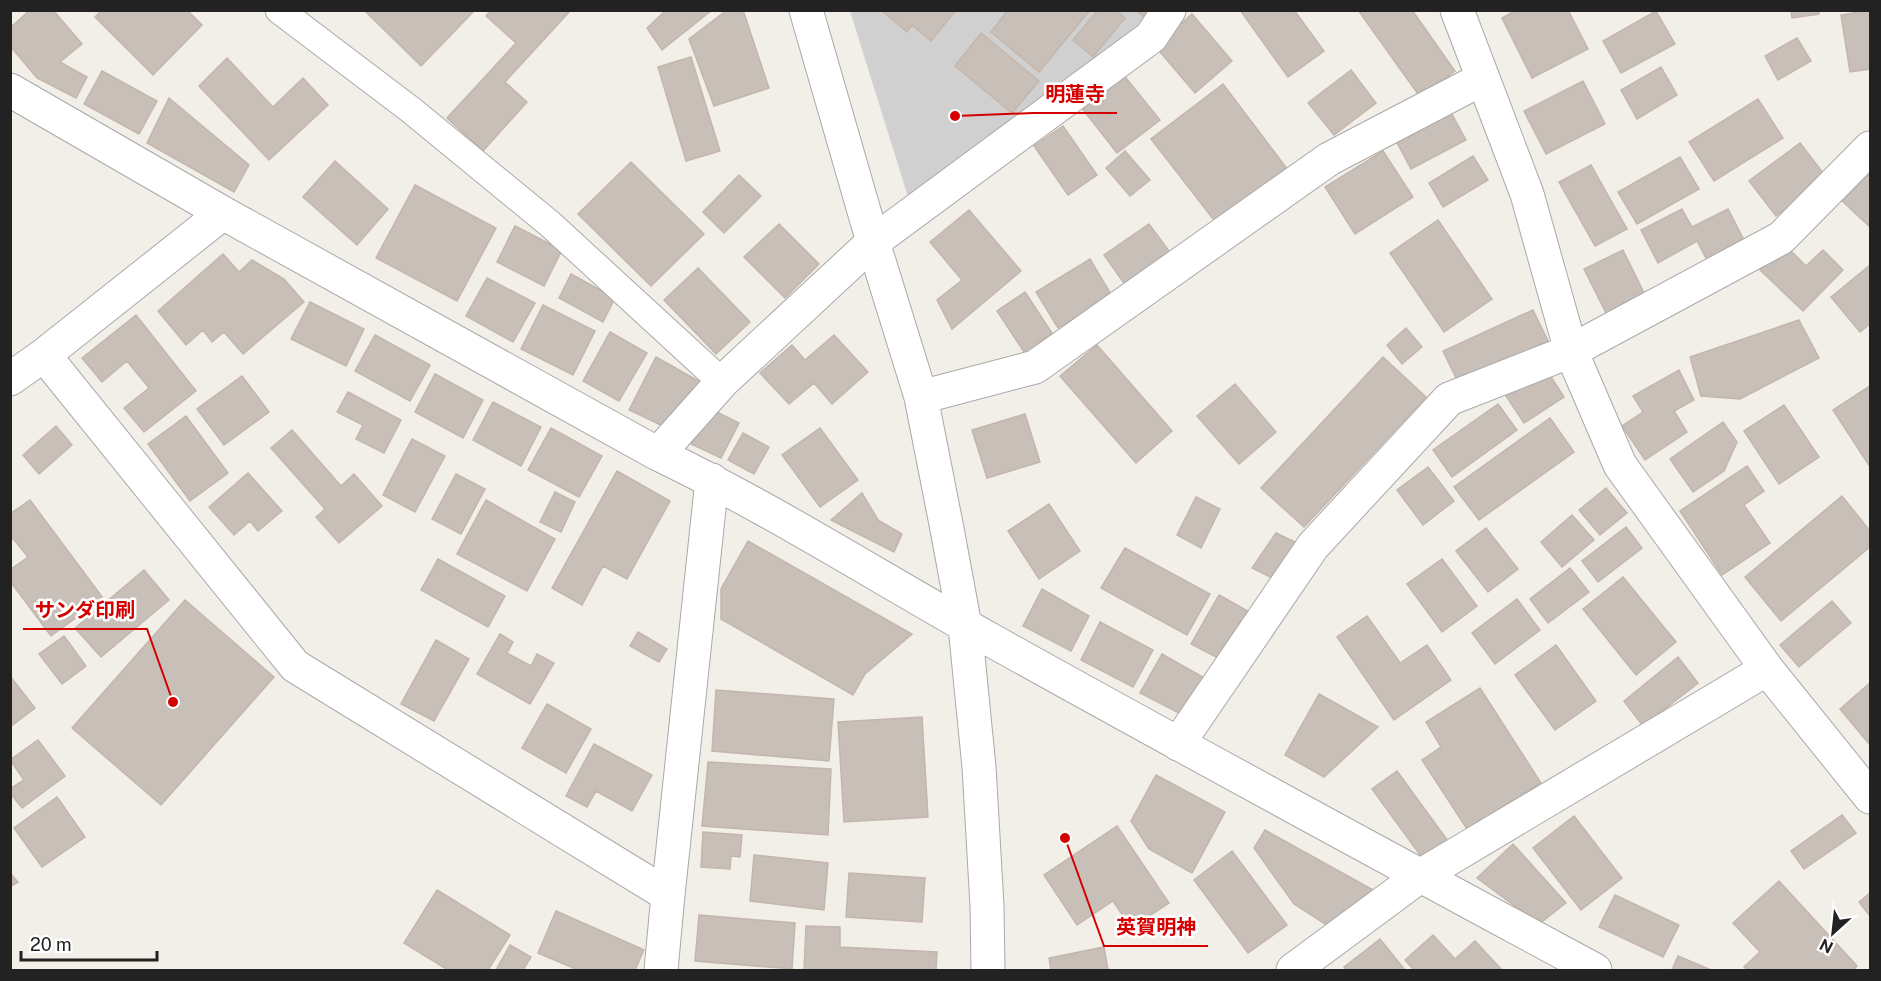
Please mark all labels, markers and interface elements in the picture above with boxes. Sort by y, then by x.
callout: 明蓮寺 [1033,75,1117,113]
text: 明蓮寺 [1045,82,1105,106]
callout: サンダ印刷 [23,591,147,629]
text: サンダ印刷 [35,598,135,622]
north arrow [1803,903,1863,963]
callout: 英賀明神 [1104,908,1208,946]
text: 英賀明神 [1116,915,1196,939]
scale bar [21,924,158,962]
text: 20 m [30,934,72,955]
text: N [1817,935,1836,957]

